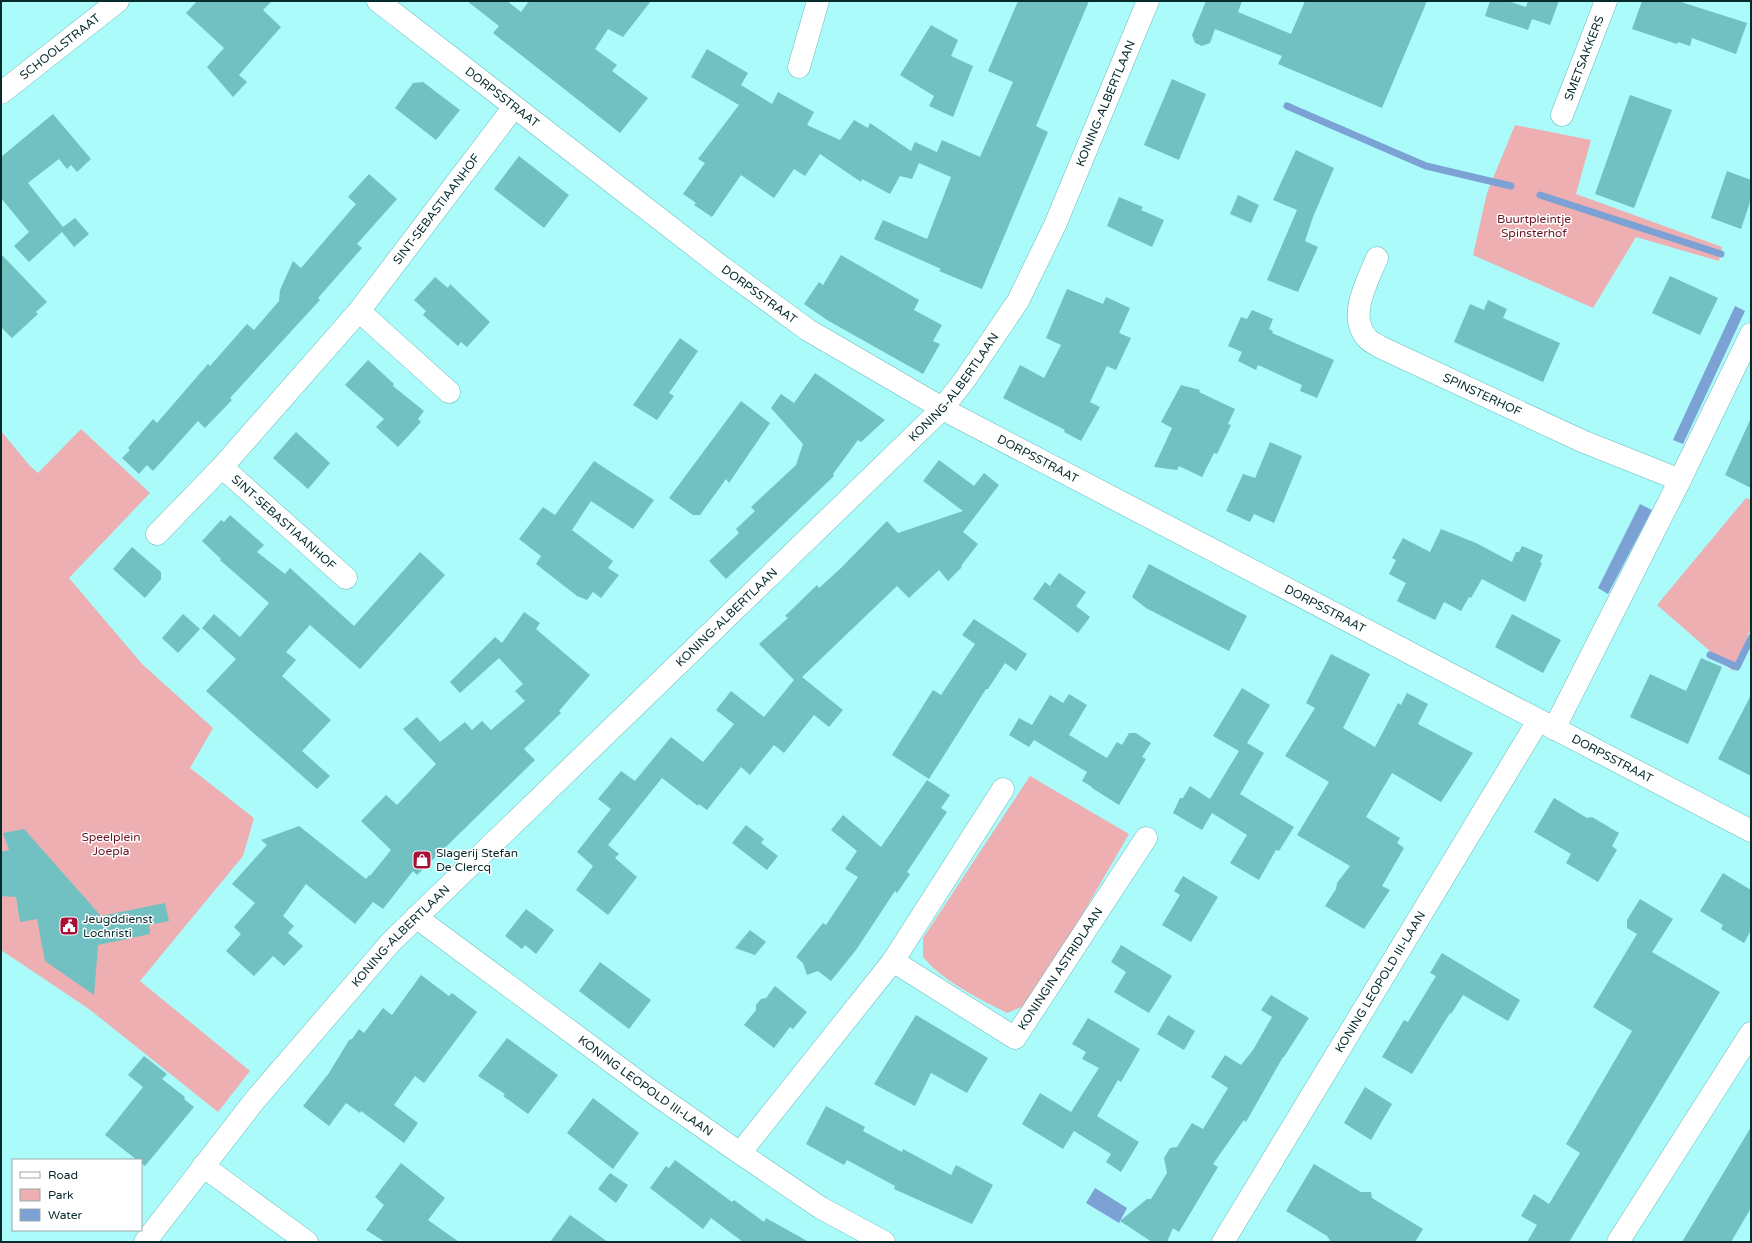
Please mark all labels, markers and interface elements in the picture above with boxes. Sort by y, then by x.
street label: SCHOOLSTRAAT [17,10,103,83]
street label: SMETSAKKERS [1561,14,1607,103]
street label: KONING-ALBERTLAAN [1073,38,1138,169]
street label: DORPSSTRAAT [462,64,543,131]
street label: SINT-SEBASTIAANHOF [390,151,483,267]
park label: Buurtpleintje Spinsterhof [1497,212,1571,240]
street label: DORPSSTRAAT [719,262,800,327]
street label: KONING-ALBERTLAAN [906,330,1001,444]
street label: SPINSTERHOF [1441,370,1524,419]
street label: DORPSSTRAAT [995,432,1082,486]
street label: SINT-SEBASTIAANHOF [229,472,339,573]
street label: KONING-ALBERTLAAN [673,565,780,670]
street label: DORPSSTRAAT [1282,582,1369,636]
street label: DORPSSTRAAT [1569,732,1656,786]
park label: Speelplein Joepla [81,830,141,858]
place label: Slagerij Stefan De Clercq [436,846,518,874]
shop icon: Slagerij Stefan De Clercq [411,849,433,871]
street label: KONING-ALBERTLAAN [349,882,452,990]
street label: KONINGIN ASTRIDLAAN [1015,905,1106,1033]
street label: KONING LEOPOLD III-LAAN [1332,909,1428,1055]
place label: Jeugddienst Lochristi [83,912,153,940]
public building icon: Jeugddienst Lochristi [58,915,80,937]
street label: KONING LEOPOLD III-LAAN [575,1033,716,1139]
legend [12,1159,142,1231]
text: Road [48,1168,78,1182]
text: Park [48,1188,74,1202]
text: Water [48,1208,83,1222]

